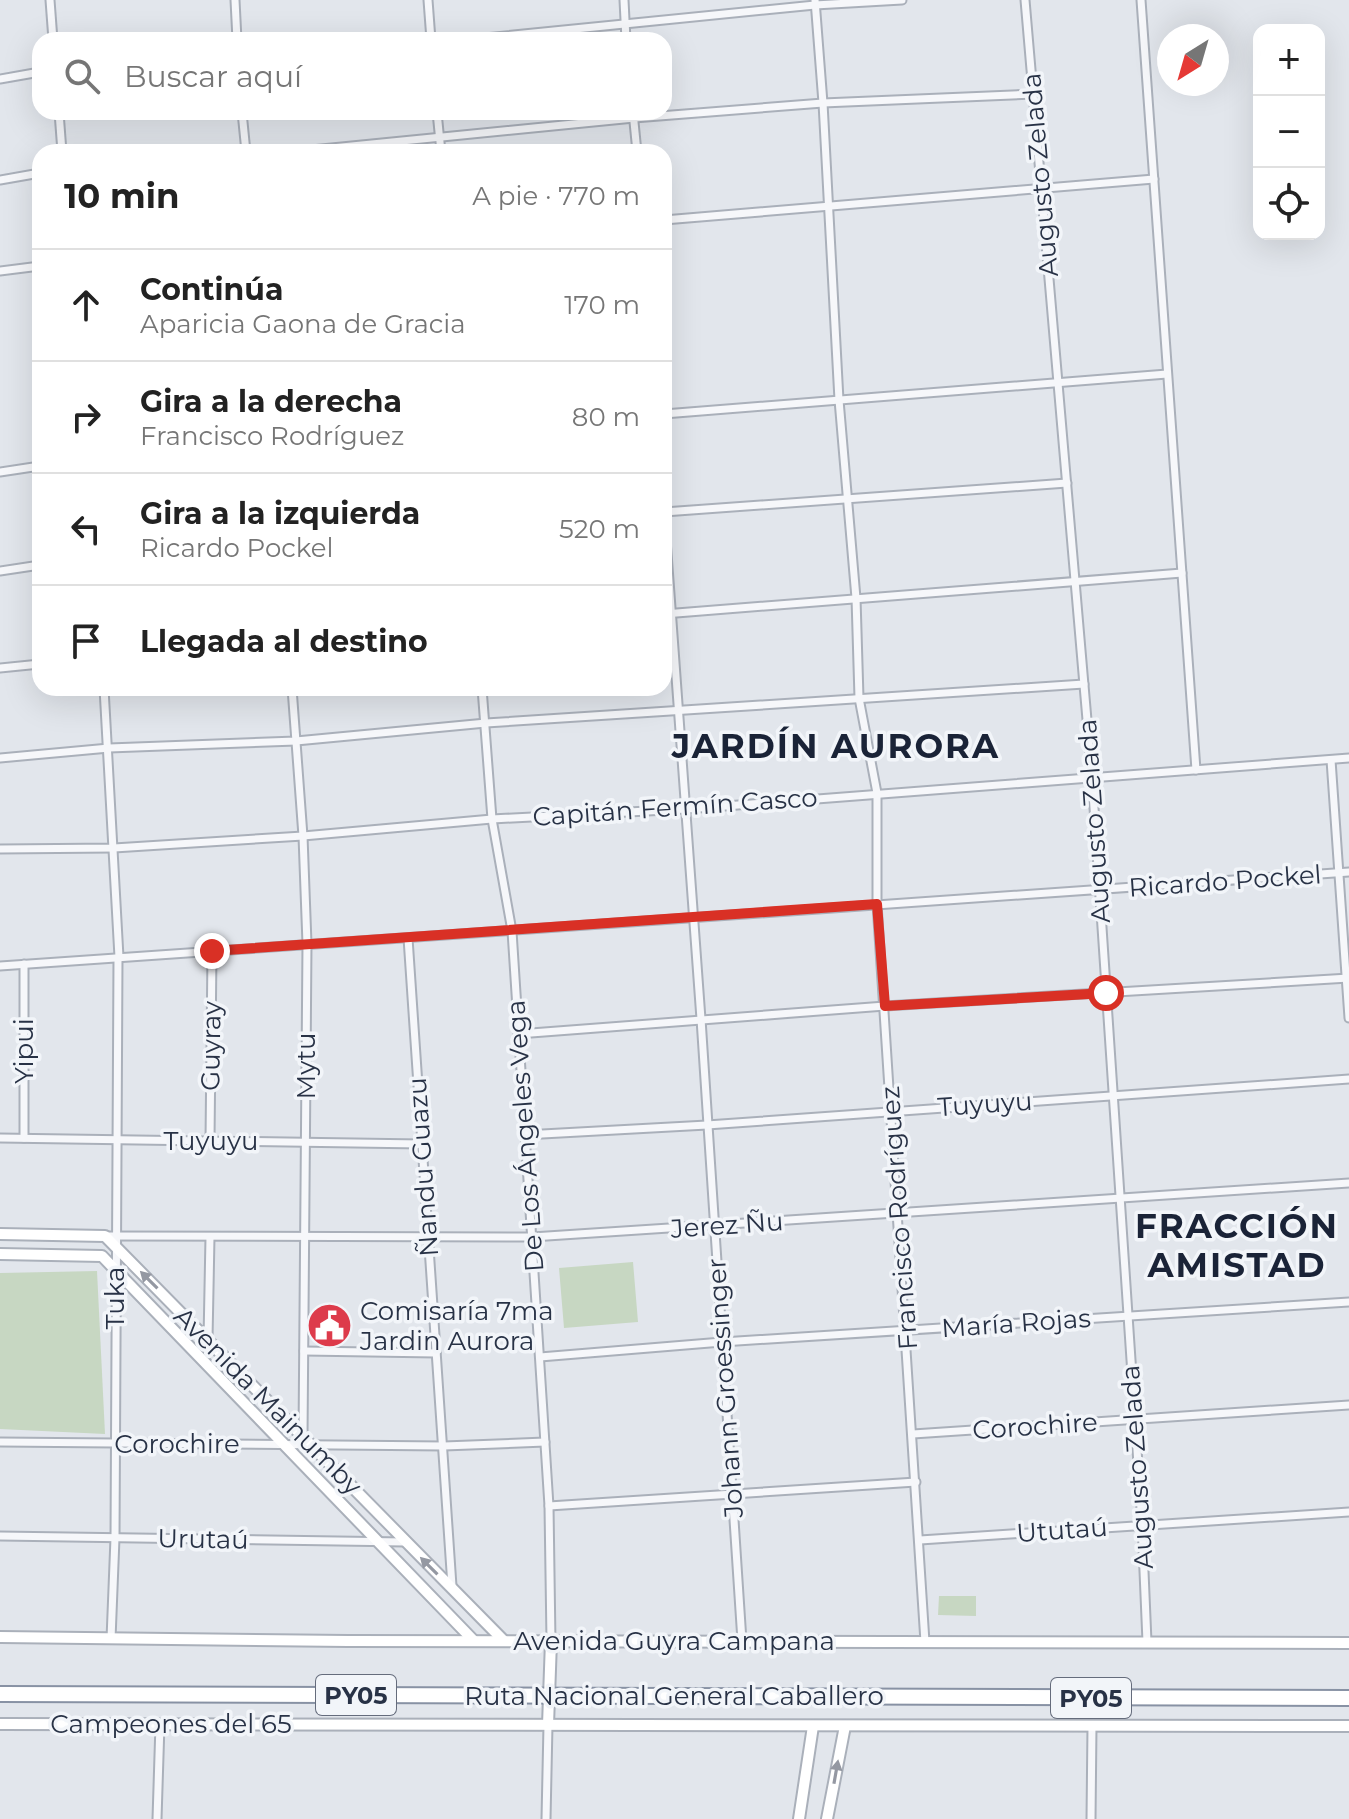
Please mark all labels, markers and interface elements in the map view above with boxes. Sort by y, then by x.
north arrow [1157,24,1229,96]
map controls [1253,24,1325,240]
button: + [1253,24,1325,96]
search box [32,32,672,120]
icon: search [60,54,104,98]
text: Buscar aquí [124,58,302,95]
street label: Augusto Zelada [1015,72,1065,278]
button: − [1253,96,1325,168]
button: locate [1253,168,1325,240]
text: 10 min [64,175,179,217]
text: A pie · 770 m [472,180,640,212]
text: Continúa [140,271,283,308]
icon: ahead [64,283,108,327]
text: 170 m [564,289,640,321]
text: Aparicia Gaona de Gracia [140,308,466,340]
text: Gira a la derecha [140,383,402,420]
icon: right [64,395,108,439]
text: 80 m [572,401,640,433]
text: Francisco Rodríguez [140,420,404,452]
text: Gira a la izquierda [140,495,420,532]
icon: left [64,507,108,551]
text: 520 m [559,513,640,545]
text: Ricardo Pockel [140,532,333,564]
icon: arrive [64,619,108,663]
text: Llegada al destino [140,623,428,660]
street label: Augusto Zelada [1071,718,1117,924]
district label: JARDÍN AURORA [671,725,1000,767]
street label: Capitán Fermín Casco [531,781,819,833]
street label: Ricardo Pockel [1127,858,1323,904]
route end [194,933,230,969]
route start [1088,975,1124,1011]
street label: De Los Ángeles Vega [500,999,550,1273]
street label: Guyray [194,1000,228,1091]
street label: Yipui [8,1018,40,1084]
street label: Mytu [290,1032,322,1100]
street label: Ñandu Guazu [401,1076,445,1258]
street label: Francisco Rodríguez [874,1085,924,1351]
street label: Tuyuyu [937,1085,1033,1123]
street label: Tuyuyu [164,1125,258,1157]
street label: Jerez Ñu [668,1205,785,1245]
district label: FRACCIÓN AMISTAD [1135,1205,1339,1286]
street label: Johann Groessinger [700,1257,750,1520]
street label: Tuka [99,1267,131,1329]
one-way arrow [139,1271,158,1290]
place label: Comisaría 7ma Jardin Aurora [359,1295,554,1357]
street label: Avenida Mainumby [167,1300,369,1502]
public building icon: Comisaría 7ma Jardin Aurora [305,1302,353,1350]
street label: María Rojas [940,1302,1092,1344]
street label: Augusto Zelada [1114,1364,1160,1570]
street label: Corochire [971,1406,1099,1446]
street label: Corochire [114,1428,240,1460]
street label: Ututaú [1015,1511,1109,1549]
street label: Urutaú [157,1522,249,1556]
one-way arrow [420,1557,439,1576]
street label: Avenida Guyra Campana [513,1625,835,1657]
road number: PY05 [316,1675,396,1715]
road number: PY05 [1051,1678,1131,1718]
street label: Ruta Nacional General Caballero [464,1680,884,1712]
street label: Campeones del 65 [50,1708,292,1740]
one-way arrow [830,1760,843,1785]

